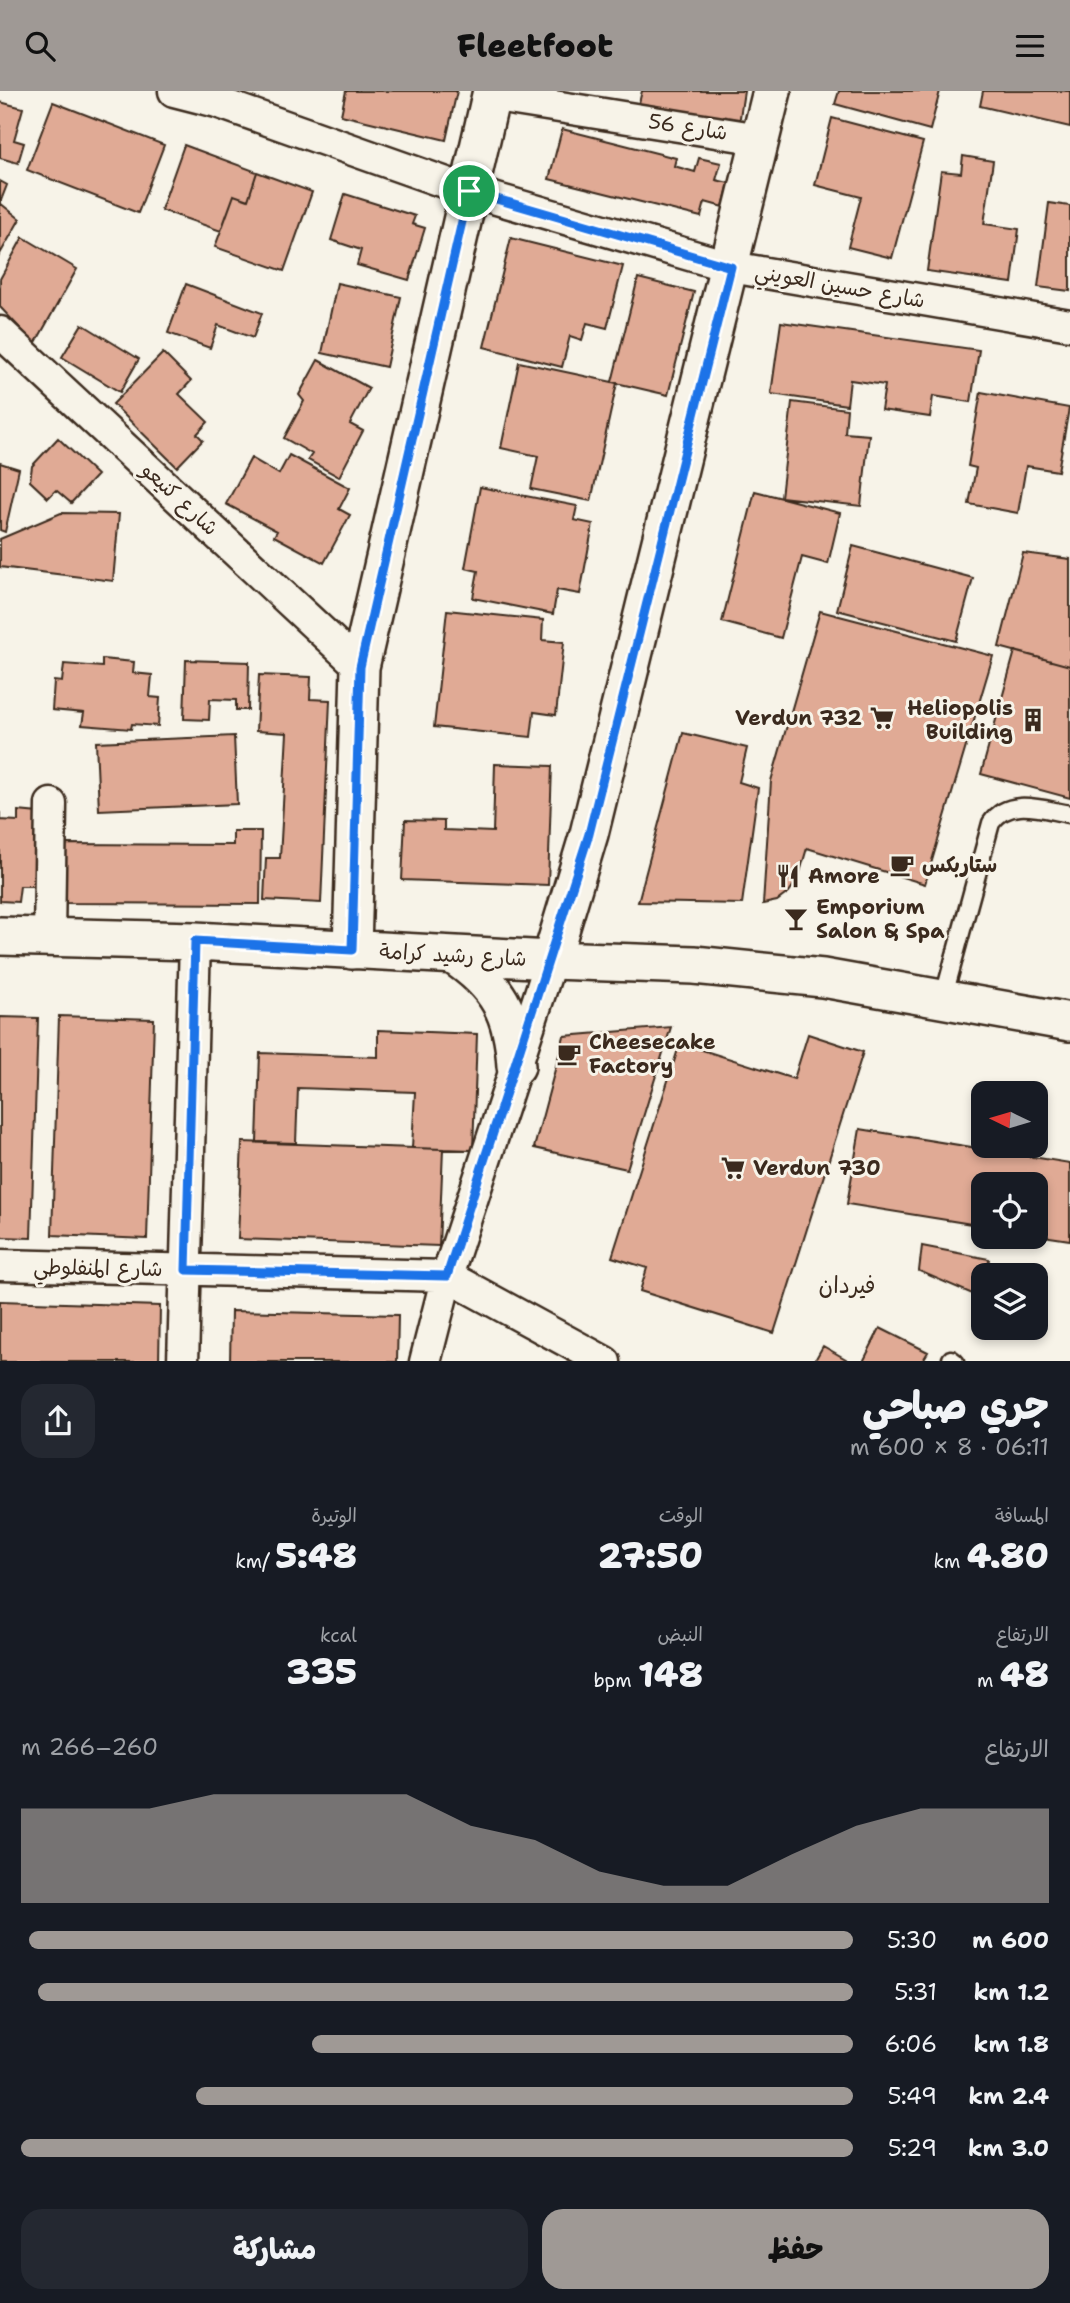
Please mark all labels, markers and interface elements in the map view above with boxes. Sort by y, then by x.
text: Fleetfoot [457,24,613,67]
icon: search [21,27,59,65]
icon: menu [1011,27,1049,65]
street label: شارع 56 [646,107,730,148]
pin [439,161,499,221]
icon: arrive [450,172,488,210]
street label: شارع حسين العويني [752,257,927,320]
street label: شارع كنيعو [134,456,224,542]
place label: Heliopolis Building [907,694,1013,746]
place label: Verdun 732 [735,704,862,732]
supermarket icon: Verdun 732 [868,704,896,732]
building icon: Heliopolis Building [1019,706,1047,734]
cafe icon: ستاربكس [888,851,916,879]
place label: ستاربكس [922,851,997,879]
restaurant icon: Amore [774,862,802,890]
place label: Amore [808,862,880,890]
place label: Emporium Salon & Spa [816,893,945,945]
bar icon: Emporium Salon & Spa [782,905,810,933]
street label: شارع رشيد كرامة [379,937,527,974]
place label: Cheesecake Factory [589,1028,716,1080]
cafe icon: Cheesecake Factory [555,1040,583,1068]
north arrow [971,1081,1048,1159]
map controls [971,1081,1048,1340]
supermarket icon: Verdun 730 [719,1154,747,1182]
place label: Verdun 730 [753,1154,881,1182]
button: locate [971,1172,1048,1249]
street label: شارع المنفلوطي [33,1253,163,1288]
button: layers [971,1263,1048,1340]
district label: فيردان [818,1270,876,1300]
text: جري صباحي [863,1380,1049,1431]
button: share [21,1384,95,1458]
text: 06:11 · 8 × 600 m [850,1432,1049,1462]
text: الوتيرة [311,1503,357,1528]
text: الوقت [659,1503,703,1528]
text: المسافة [995,1503,1049,1528]
text: 5:48 [275,1532,357,1579]
text: 27:50 [598,1532,703,1579]
text: 4.80 [967,1532,1049,1579]
text: /km [235,1549,275,1574]
text: km [934,1549,967,1574]
text: النبض [658,1622,703,1647]
text: الارتفاع [996,1622,1049,1647]
text: kcal [320,1623,357,1648]
text: 335 [286,1648,357,1695]
text: 148 [638,1651,703,1698]
text: 48 [1000,1651,1049,1698]
text: bpm [593,1668,638,1693]
text: m [977,1668,1000,1693]
text: 260–266 m [21,1732,158,1762]
text: الارتفاع [985,1734,1049,1764]
text: 5:30 [887,1925,937,1955]
text: 600 m [972,1925,1049,1955]
text: 5:31 [894,1977,937,2007]
text: 1.2 km [973,1977,1049,2007]
text: 6:06 [884,2029,937,2059]
text: 1.8 km [974,2029,1049,2059]
text: 5:49 [888,2081,937,2111]
text: 2.4 km [968,2081,1049,2111]
text: 5:29 [888,2133,937,2163]
text: 3.0 km [968,2133,1049,2163]
button: مشاركة [21,2209,528,2289]
button: حفظ [542,2209,1049,2289]

